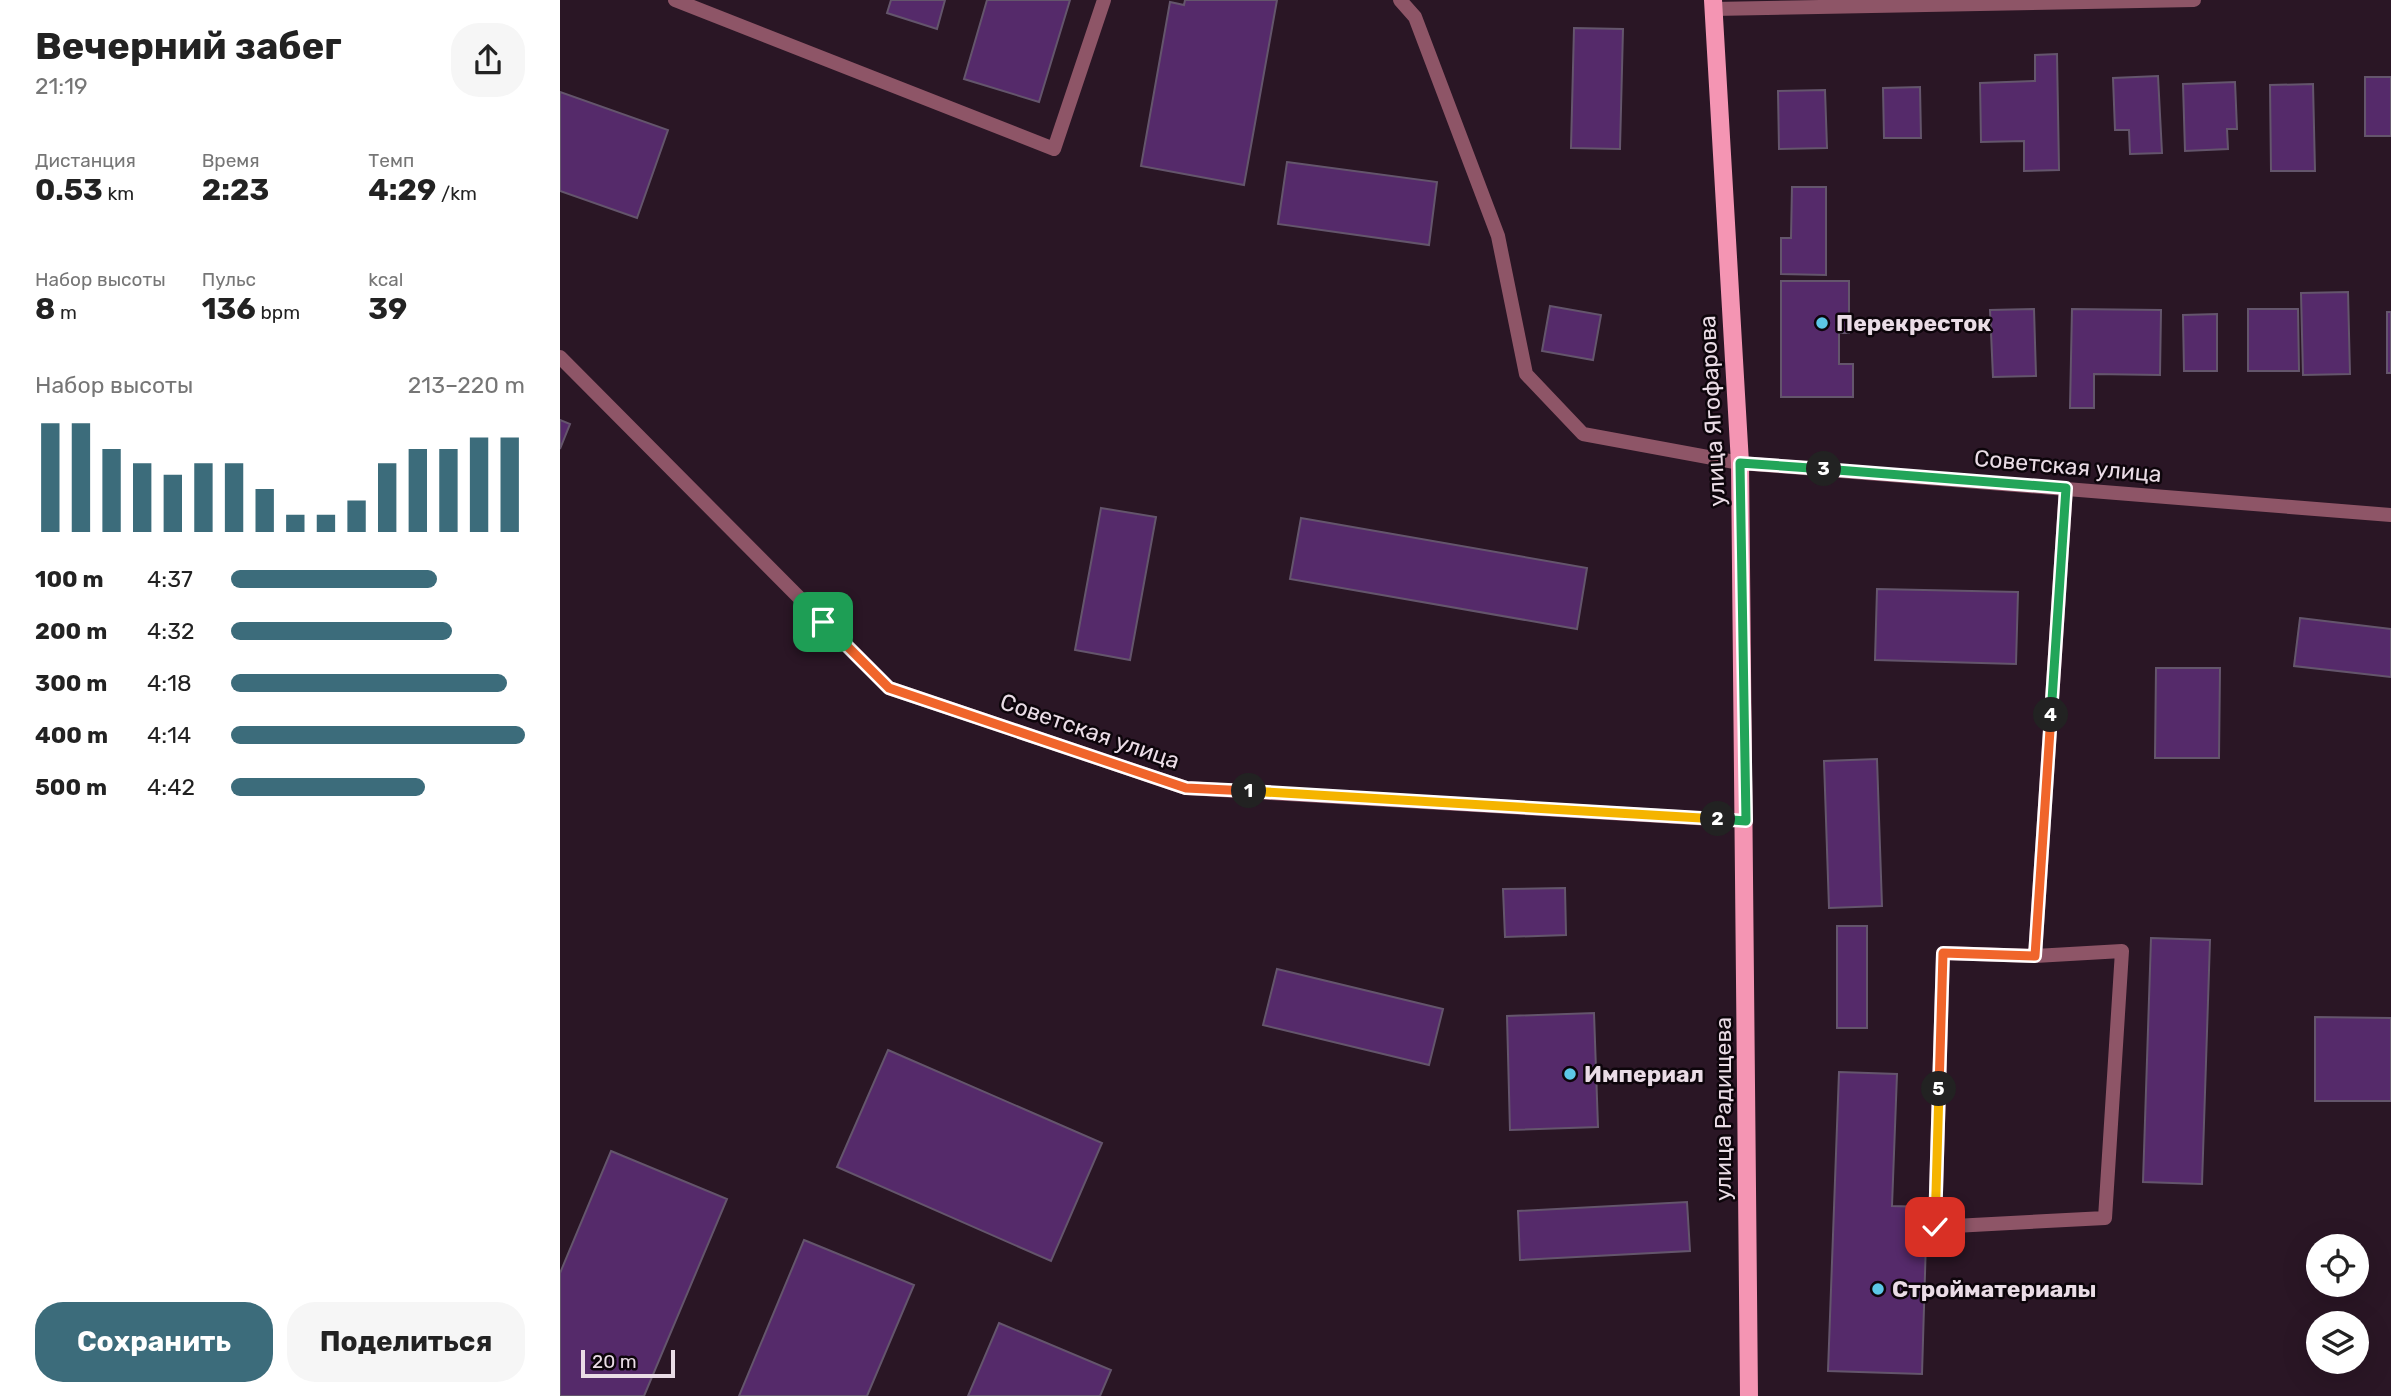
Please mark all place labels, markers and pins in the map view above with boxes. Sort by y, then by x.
place label: Перекресток [1836,309,1991,337]
marker: Перекресток [1814,315,1830,331]
pin: 3 [1806,452,1842,486]
pin [793,592,853,652]
pin: 4 [2034,698,2068,732]
pin: 1 [1232,774,1266,808]
pin: 2 [1700,802,1736,836]
place label: Империал [1584,1060,1704,1088]
marker: Империал [1562,1066,1578,1082]
pin: 5 [1922,1072,1956,1106]
pin [1905,1197,1965,1257]
place label: Стройматериалы [1892,1275,2097,1303]
marker: Стройматериалы [1870,1281,1886,1297]

